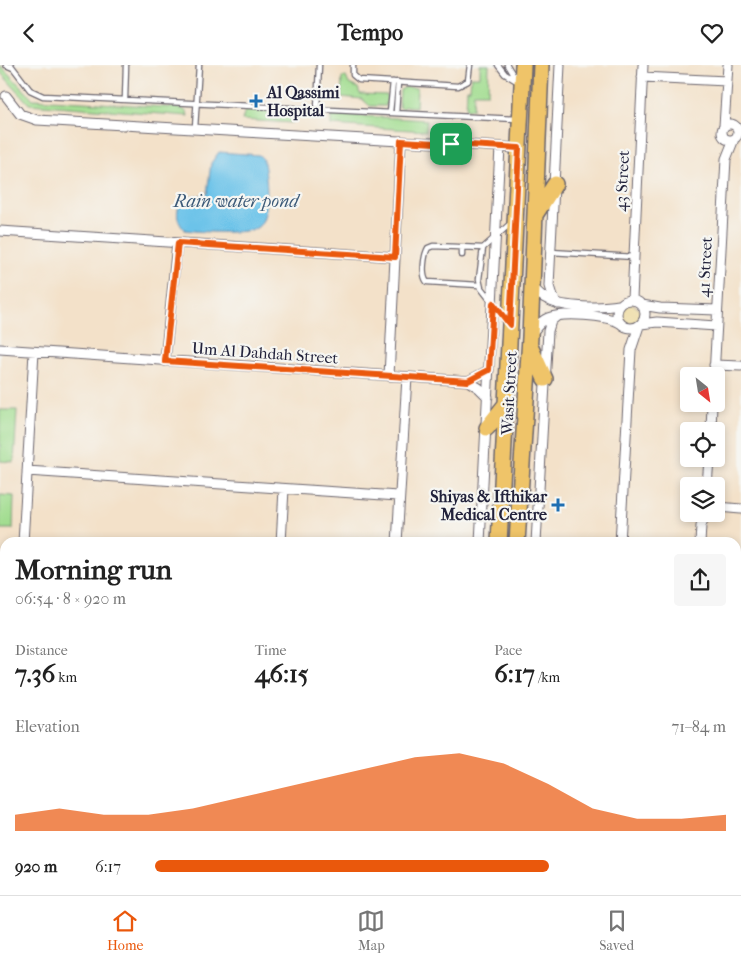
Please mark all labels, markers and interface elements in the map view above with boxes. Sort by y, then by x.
icon: back [15,19,43,47]
icon: heart [698,19,726,47]
text: Tempo [338,20,403,46]
place label: Al Qassimi Hospital [266,83,340,121]
marker: Al Qassimi Hospital [249,94,263,108]
pin [430,123,472,165]
icon: arrive [437,130,465,158]
street label: 43 Street [611,149,633,212]
water label: Rain water pond [173,191,301,212]
street label: 41 Street [694,236,716,298]
street label: Um Al Dahdah Street [191,338,339,368]
street label: Wasit Street [497,350,521,436]
north arrow [680,367,725,413]
map controls [680,367,725,522]
button: locate [680,422,725,467]
button: layers [680,477,725,522]
place label: Shiyas & Ifthikar Medical Centre [430,487,548,524]
marker: Shiyas & Ifthikar Medical Centre [551,498,565,512]
text: Morning run [15,553,172,586]
button: share [674,554,726,606]
text: 06:54 · 8 × 920 m [15,589,126,608]
text: Distance [15,642,68,659]
text: Time [255,642,286,659]
text: Pace [494,642,522,659]
text: 7.36 [15,659,55,688]
text: 46:15 [255,659,309,688]
text: 6:17 [494,659,535,688]
text: km [55,669,77,686]
text: /km [535,669,560,686]
text: Elevation [15,717,80,736]
text: 71–84 m [671,717,726,736]
text: 920 m [15,857,57,876]
text: 6:17 [95,857,121,876]
tab: Home [107,907,143,954]
tab: Map [357,907,385,954]
tab: Saved [599,907,634,954]

